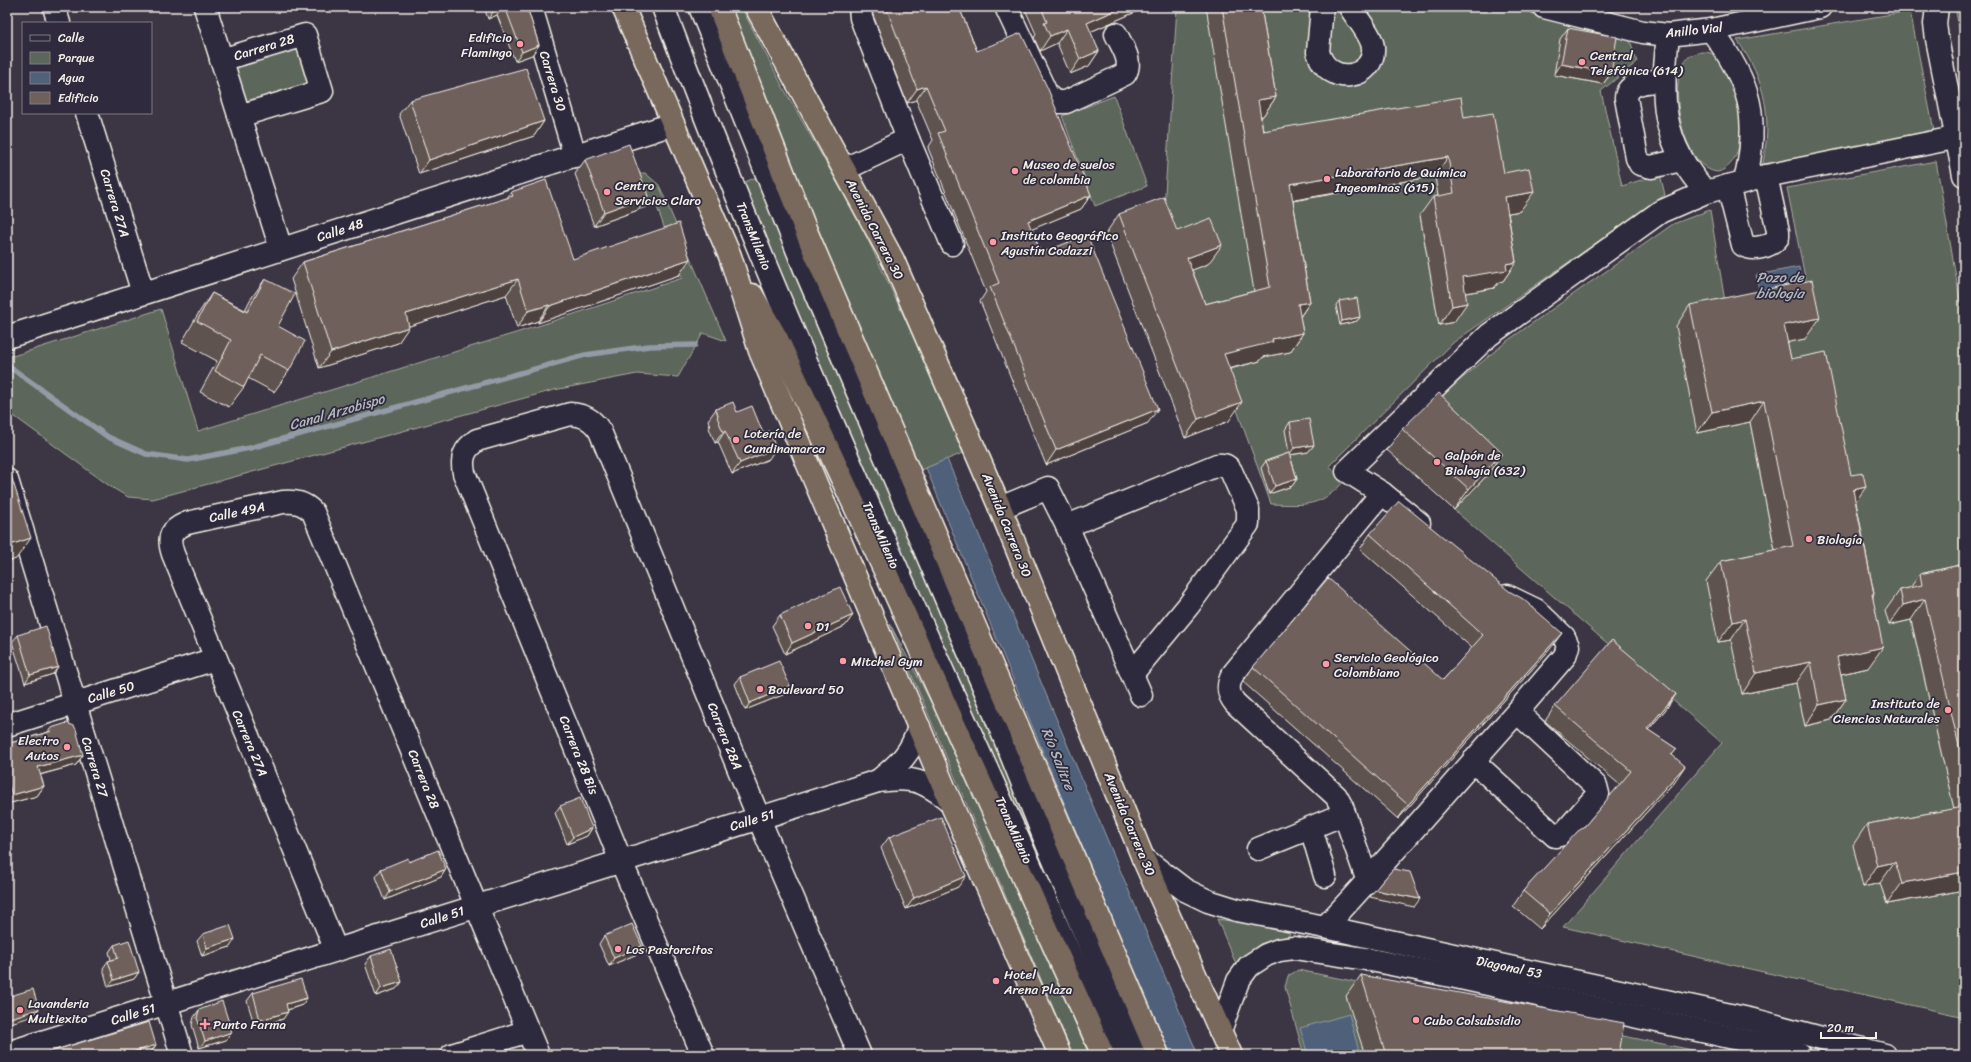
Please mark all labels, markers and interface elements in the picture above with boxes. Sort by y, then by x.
street label: Anillo Vial [1663,16,1724,45]
legend [22,22,152,114]
place label: Edificio Flamingo [461,26,513,64]
text: Calle [58,27,85,49]
street label: Carrera 28 [231,27,297,67]
marker: Edificio Flamingo [515,39,525,49]
place label: Central Telefónica (614) [1590,44,1684,82]
text: Parque [58,47,95,69]
street label: Carrera 30 [533,48,573,114]
marker: Central Telefónica (614) [1577,57,1587,67]
text: Agua [57,67,85,89]
text: Edificio [58,87,98,109]
place label: Museo de suelos de colombia [1023,153,1115,191]
place label: Laboratorio de Química Ingeominas (615) [1334,161,1467,199]
street label: Carrera 27A [94,166,136,240]
marker: Museo de suelos de colombia [1010,166,1020,176]
street label: Avenida Carrera 30 [839,173,910,284]
place label: Centro Servicios Claro [615,174,702,212]
marker: Laboratorio de Química Ingeominas (615) [1322,174,1332,184]
marker: Centro Servicios Claro [602,187,612,197]
street label: TransMilenio [730,198,778,274]
street label: Calle 48 [314,212,367,248]
place label: Instituto Geográfico Agustín Codazzi [1000,224,1119,262]
marker: Instituto Geográfico Agustín Codazzi [988,237,998,247]
water label: Pozo de biologia [1756,265,1806,306]
water label: Canal Arzobispo [286,386,388,438]
place label: Lotería de Cundinamarca [744,422,825,460]
marker: Lotería de Cundinamarca [731,435,741,445]
place label: Galpón de Biología (632) [1445,444,1526,482]
marker: Galpón de Biología (632) [1432,457,1442,467]
street label: Avenida Carrera 30 [975,468,1038,581]
street label: Calle 49A [207,495,267,529]
street label: TransMilenio [856,497,906,573]
place label: Biología [1817,528,1863,551]
marker: Biología [1804,534,1814,544]
place label: D1 [816,615,830,638]
marker: D1 [803,621,813,631]
place label: Servicio Geológico Colombiano [1334,646,1439,684]
place label: Mitchel Gym [851,650,923,673]
marker: Mitchel Gym [838,656,848,666]
marker: Servicio Geológico Colombiano [1321,659,1331,669]
street label: Calle 50 [85,674,137,710]
place label: Boulevard 50 [768,678,844,701]
marker: Boulevard 50 [755,684,765,694]
place label: Instituto de Ciencias Naturales [1833,692,1941,730]
street label: Carrera 28A [701,699,749,773]
marker: Instituto de Ciencias Naturales [1943,705,1953,715]
street label: Carrera 27A [226,706,274,780]
street label: Carrera 28 Bis [553,712,606,799]
water label: Río Salitre [1034,724,1083,796]
place label: Electro Autos [18,729,59,767]
street label: Carrera 27 [75,734,116,802]
marker: Electro Autos [62,742,72,752]
street label: Carrera 28 [402,746,446,812]
street label: Avenida Carrera 30 [1097,767,1162,880]
street label: TransMilenio [989,792,1039,868]
street label: Calle 51 [727,802,778,838]
street label: Calle 51 [417,899,468,935]
place label: Los Pastorcitos [626,938,714,961]
marker: Los Pastorcitos [613,944,623,954]
street label: Diagonal 53 [1474,949,1544,985]
place label: Hotel Arena Plaza [1003,963,1073,1001]
marker: Hotel Arena Plaza [991,976,1001,986]
place label: Lavanderia Multiexito [28,992,89,1030]
street label: Calle 51 [108,996,159,1032]
marker: Lavanderia Multiexito [15,1005,25,1015]
place label: Cubo Colsubsidio [1424,1009,1521,1032]
place label: Punto Farma [213,1013,286,1036]
scale bar [1821,1014,1876,1040]
marker: Cubo Colsubsidio [1411,1015,1421,1025]
text: 20 m [1827,1017,1854,1039]
marker: Punto Farma [200,1019,210,1029]

